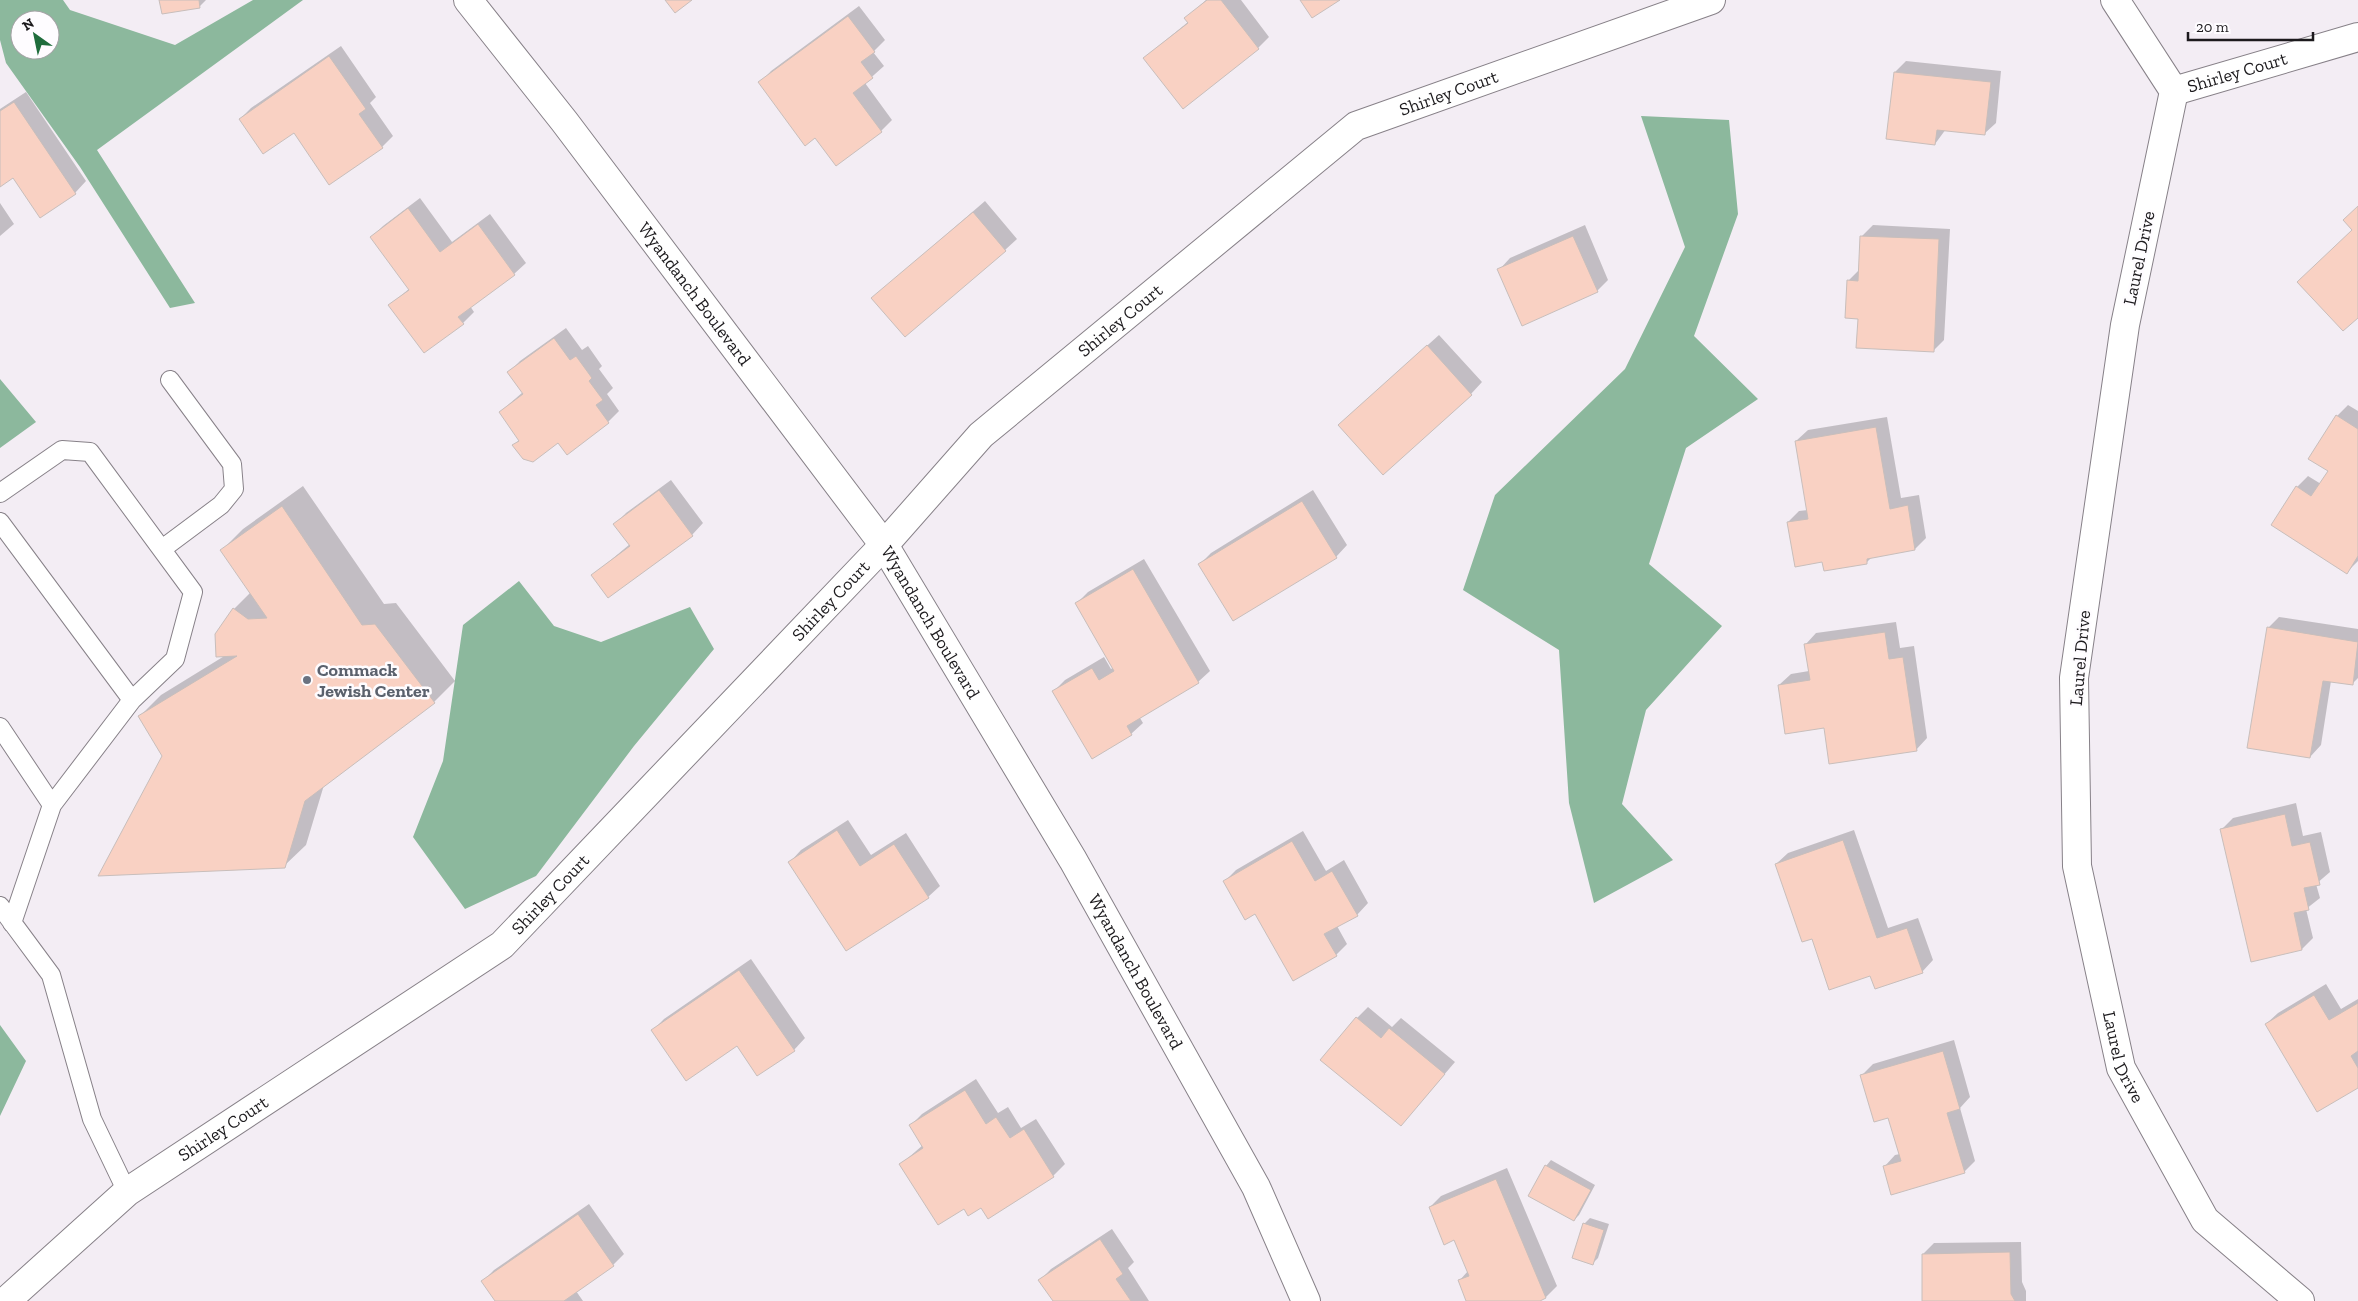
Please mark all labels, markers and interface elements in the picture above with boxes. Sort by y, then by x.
north arrow [10,10,60,60]
scale bar [2188,10,2313,42]
text: N [19,14,38,35]
text: 20 m [2196,18,2229,36]
street label: Shirley Court [2185,47,2290,98]
street label: Shirley Court [1396,65,1501,121]
street label: Laurel Drive [2118,209,2160,307]
street label: Wyandanch Boulevard [633,218,756,370]
street label: Shirley Court [1073,279,1167,362]
street label: Wyandanch Boulevard [876,542,985,703]
street label: Shirley Court [787,556,875,646]
street label: Laurel Drive [2065,609,2095,707]
place label: Commack Jewish Center [317,659,430,702]
marker: Commack Jewish Center [301,674,313,686]
street label: Shirley Court [507,849,594,939]
street label: Wyandanch Boulevard [1083,890,1188,1053]
street label: Laurel Drive [2098,1009,2149,1107]
street label: Shirley Court [174,1091,273,1166]

